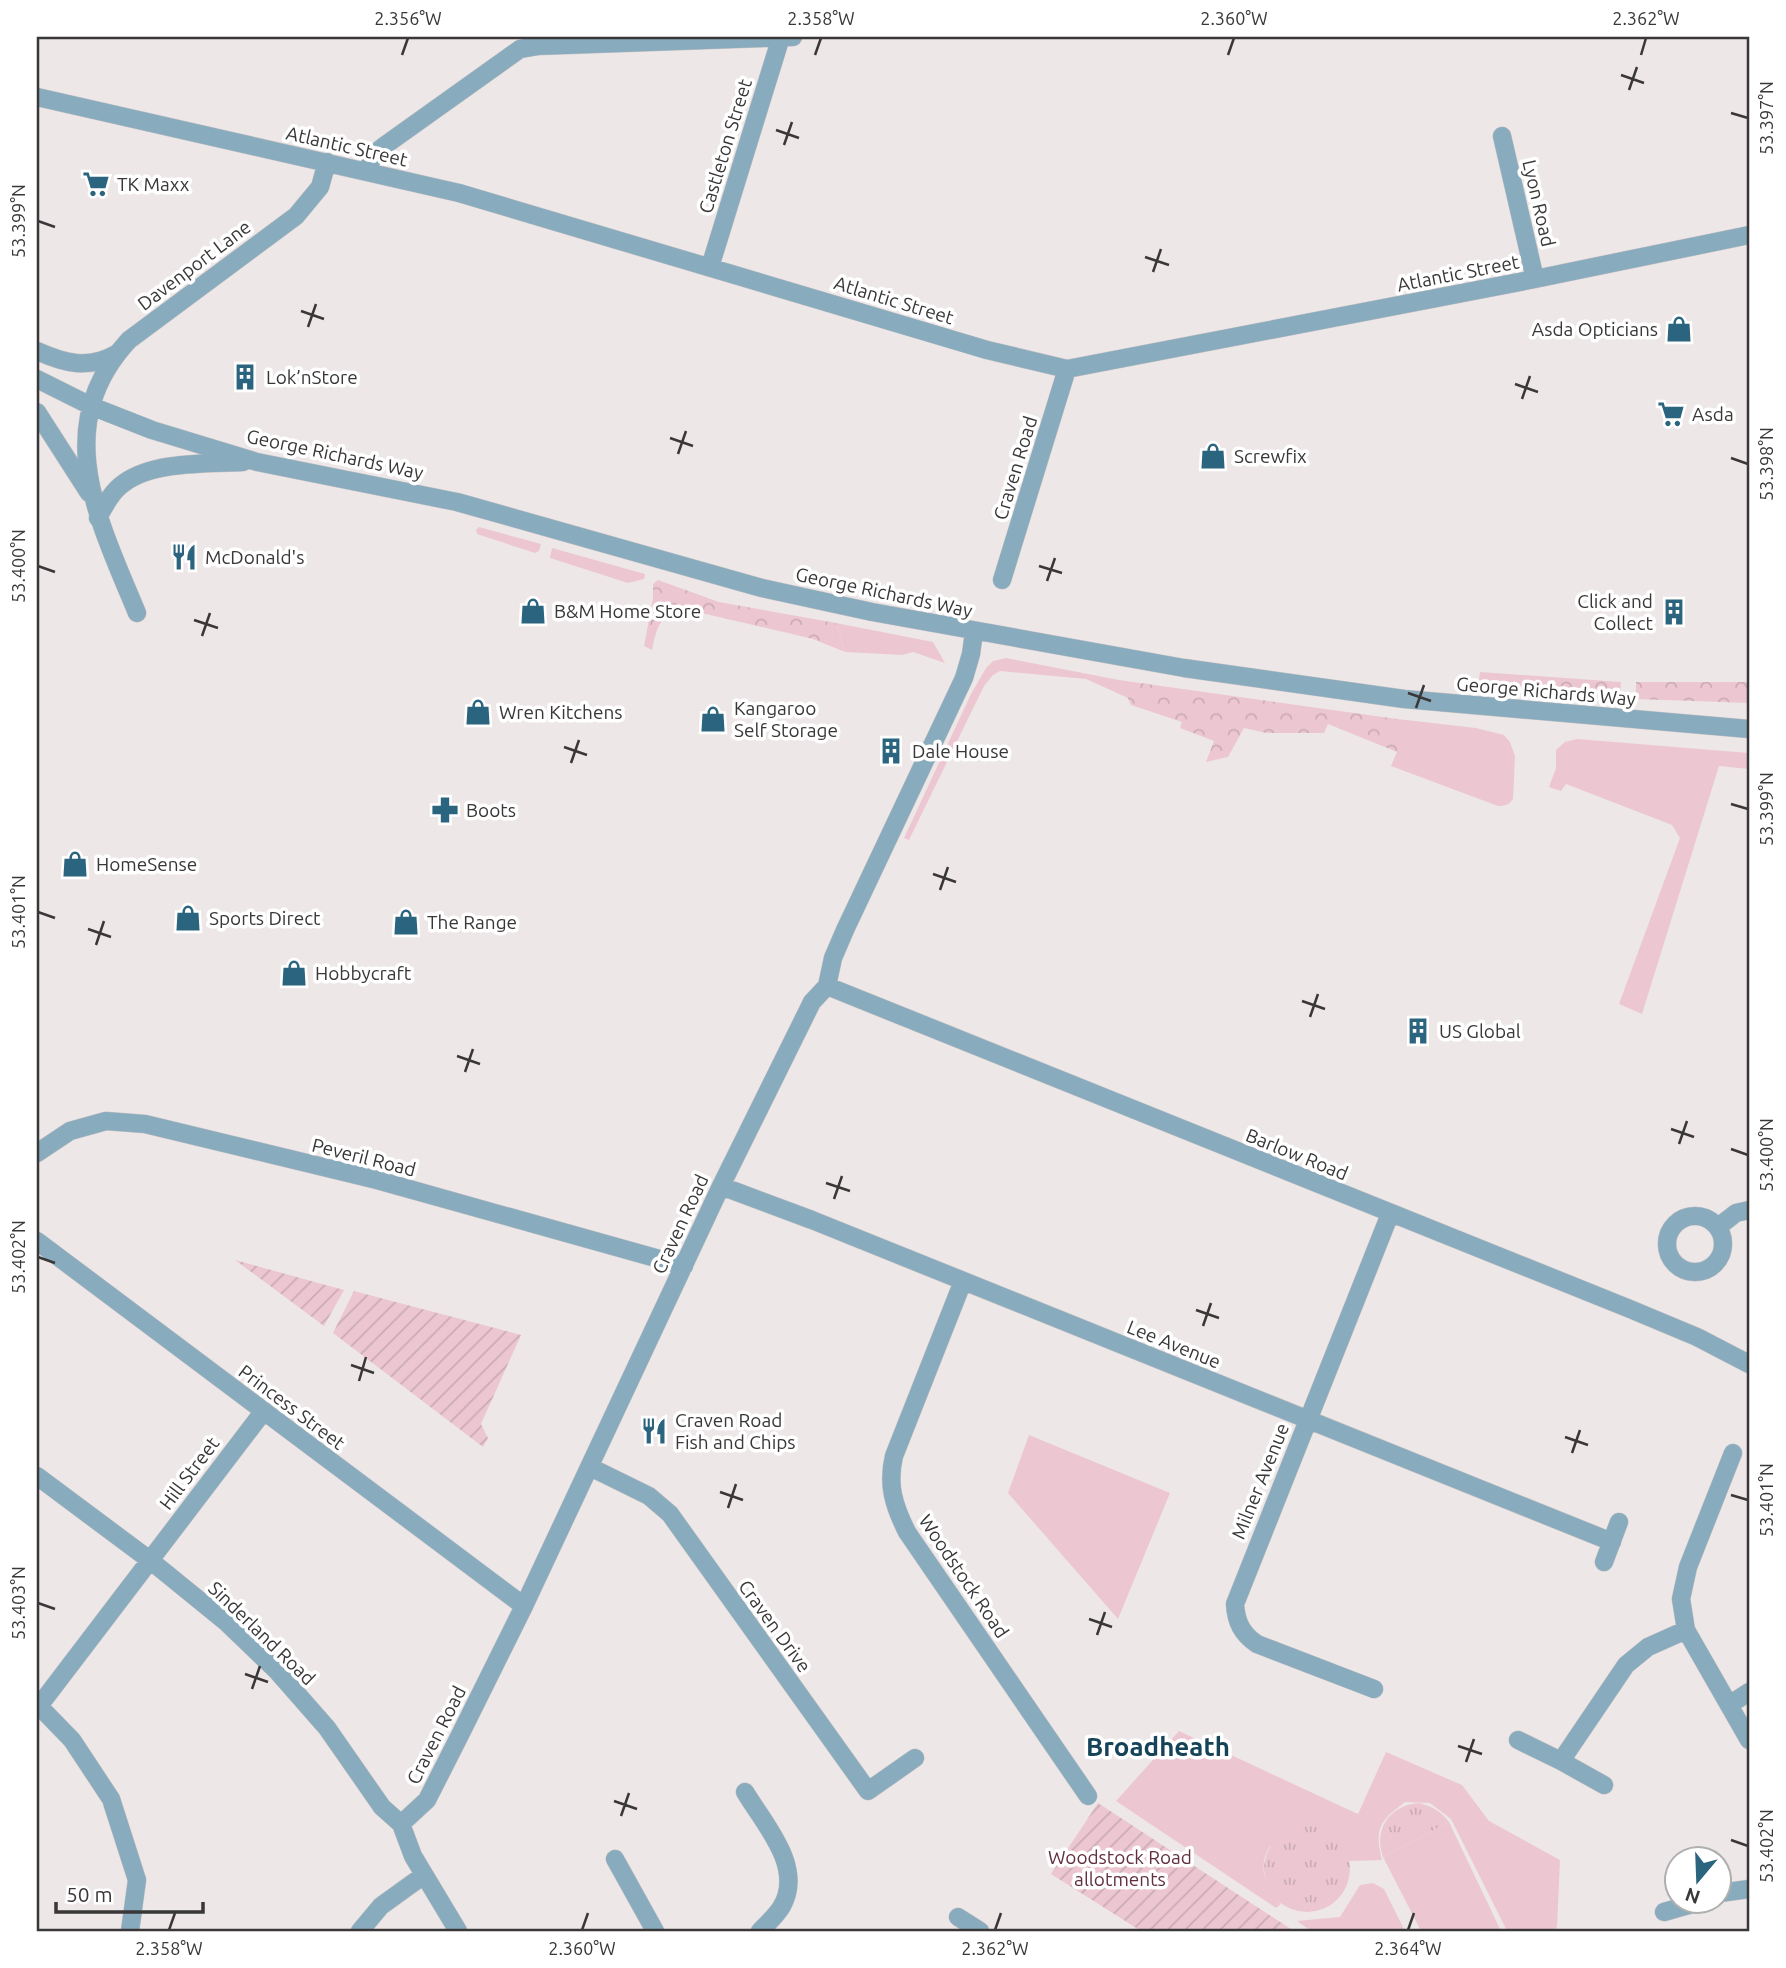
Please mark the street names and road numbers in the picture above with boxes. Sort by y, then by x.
street label: Castleton Street [694,76,756,216]
street label: Atlantic Street [284,121,410,171]
street label: Lyon Road [1518,157,1560,249]
street label: Davenport Lane [133,215,255,315]
street label: Atlantic Street [1395,250,1521,296]
street label: Atlantic Street [832,271,957,329]
street label: Craven Road [989,413,1041,523]
street label: George Richards Way [245,425,425,483]
street label: George Richards Way [794,563,974,621]
street label: George Richards Way [1455,672,1637,710]
street label: Barlow Road [1243,1124,1351,1184]
street label: Peveril Road [310,1133,418,1181]
street label: Craven Road [647,1171,713,1277]
street label: Lee Avenue [1124,1315,1224,1373]
street label: Princess Street [235,1360,350,1454]
street label: Milner Avenue [1227,1420,1293,1542]
street label: Hill Street [155,1432,224,1514]
street label: Woodstock Road [915,1510,1013,1642]
street label: Craven Drive [734,1576,816,1676]
street label: Sinderland Road [204,1577,320,1689]
street label: Craven Road [402,1682,470,1788]

